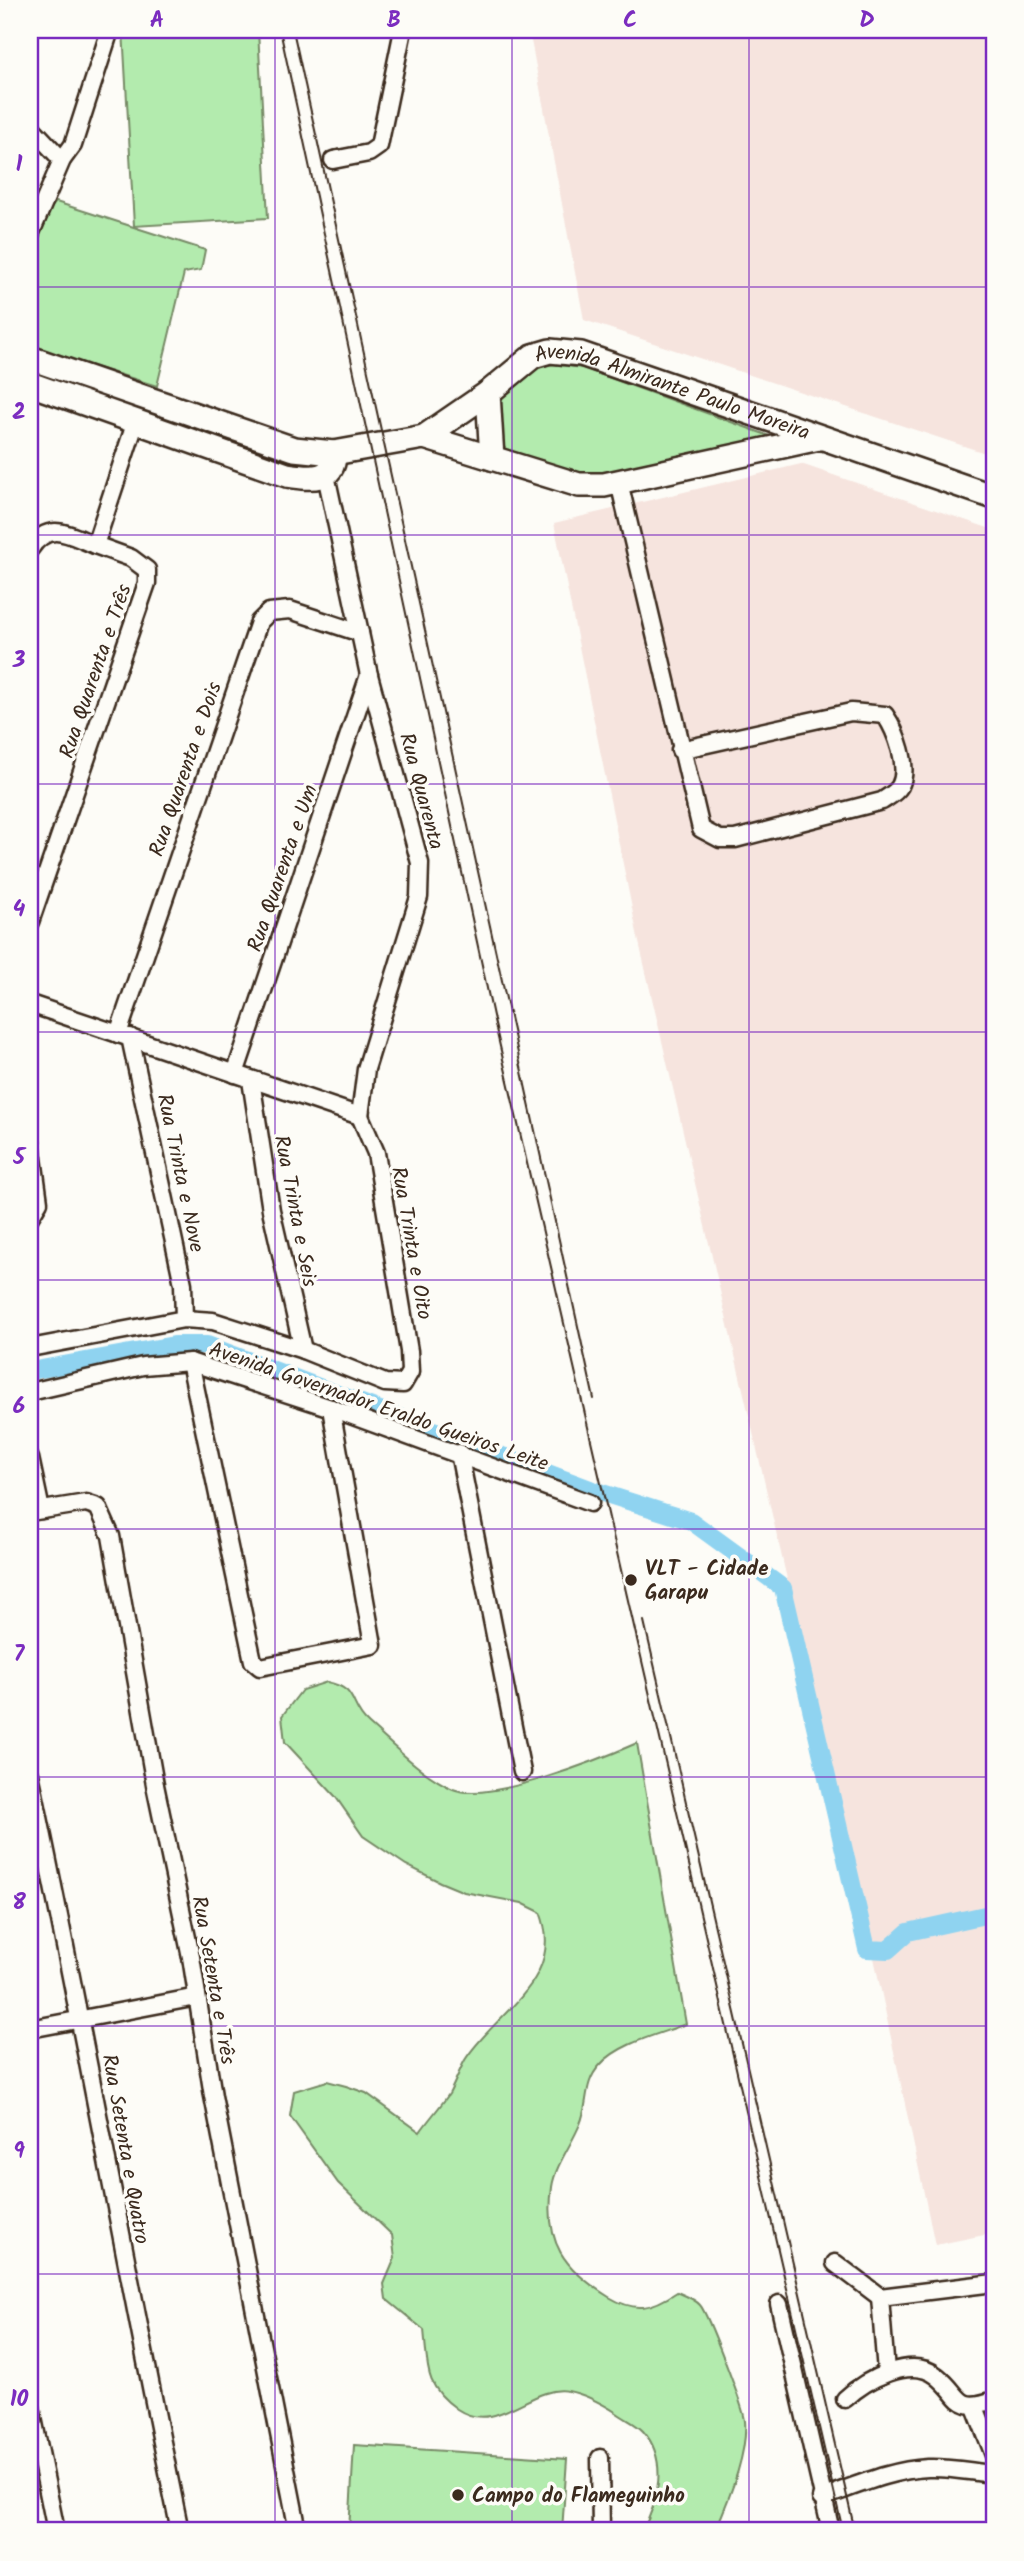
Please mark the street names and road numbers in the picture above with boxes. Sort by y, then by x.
street label: Avenida Almirante Paulo Moreira [530,336,814,450]
street label: Rua Quarenta e Três [51,580,142,763]
street label: Rua Quarenta e Dois [141,678,232,861]
street label: Rua Quarenta [389,729,452,853]
street label: Rua Quarenta e Um [239,780,328,957]
street label: Rua Trinta e Nove [147,1091,213,1256]
street label: Rua Trinta e Seis [264,1133,325,1290]
street label: Rua Trinta e Oito [381,1164,440,1322]
street label: Avenida Governador Eraldo Gueiros Leite [204,1334,553,1481]
street label: Rua Setenta e Três [181,1893,244,2067]
street label: Rua Setenta e Quatro [92,2052,157,2247]

